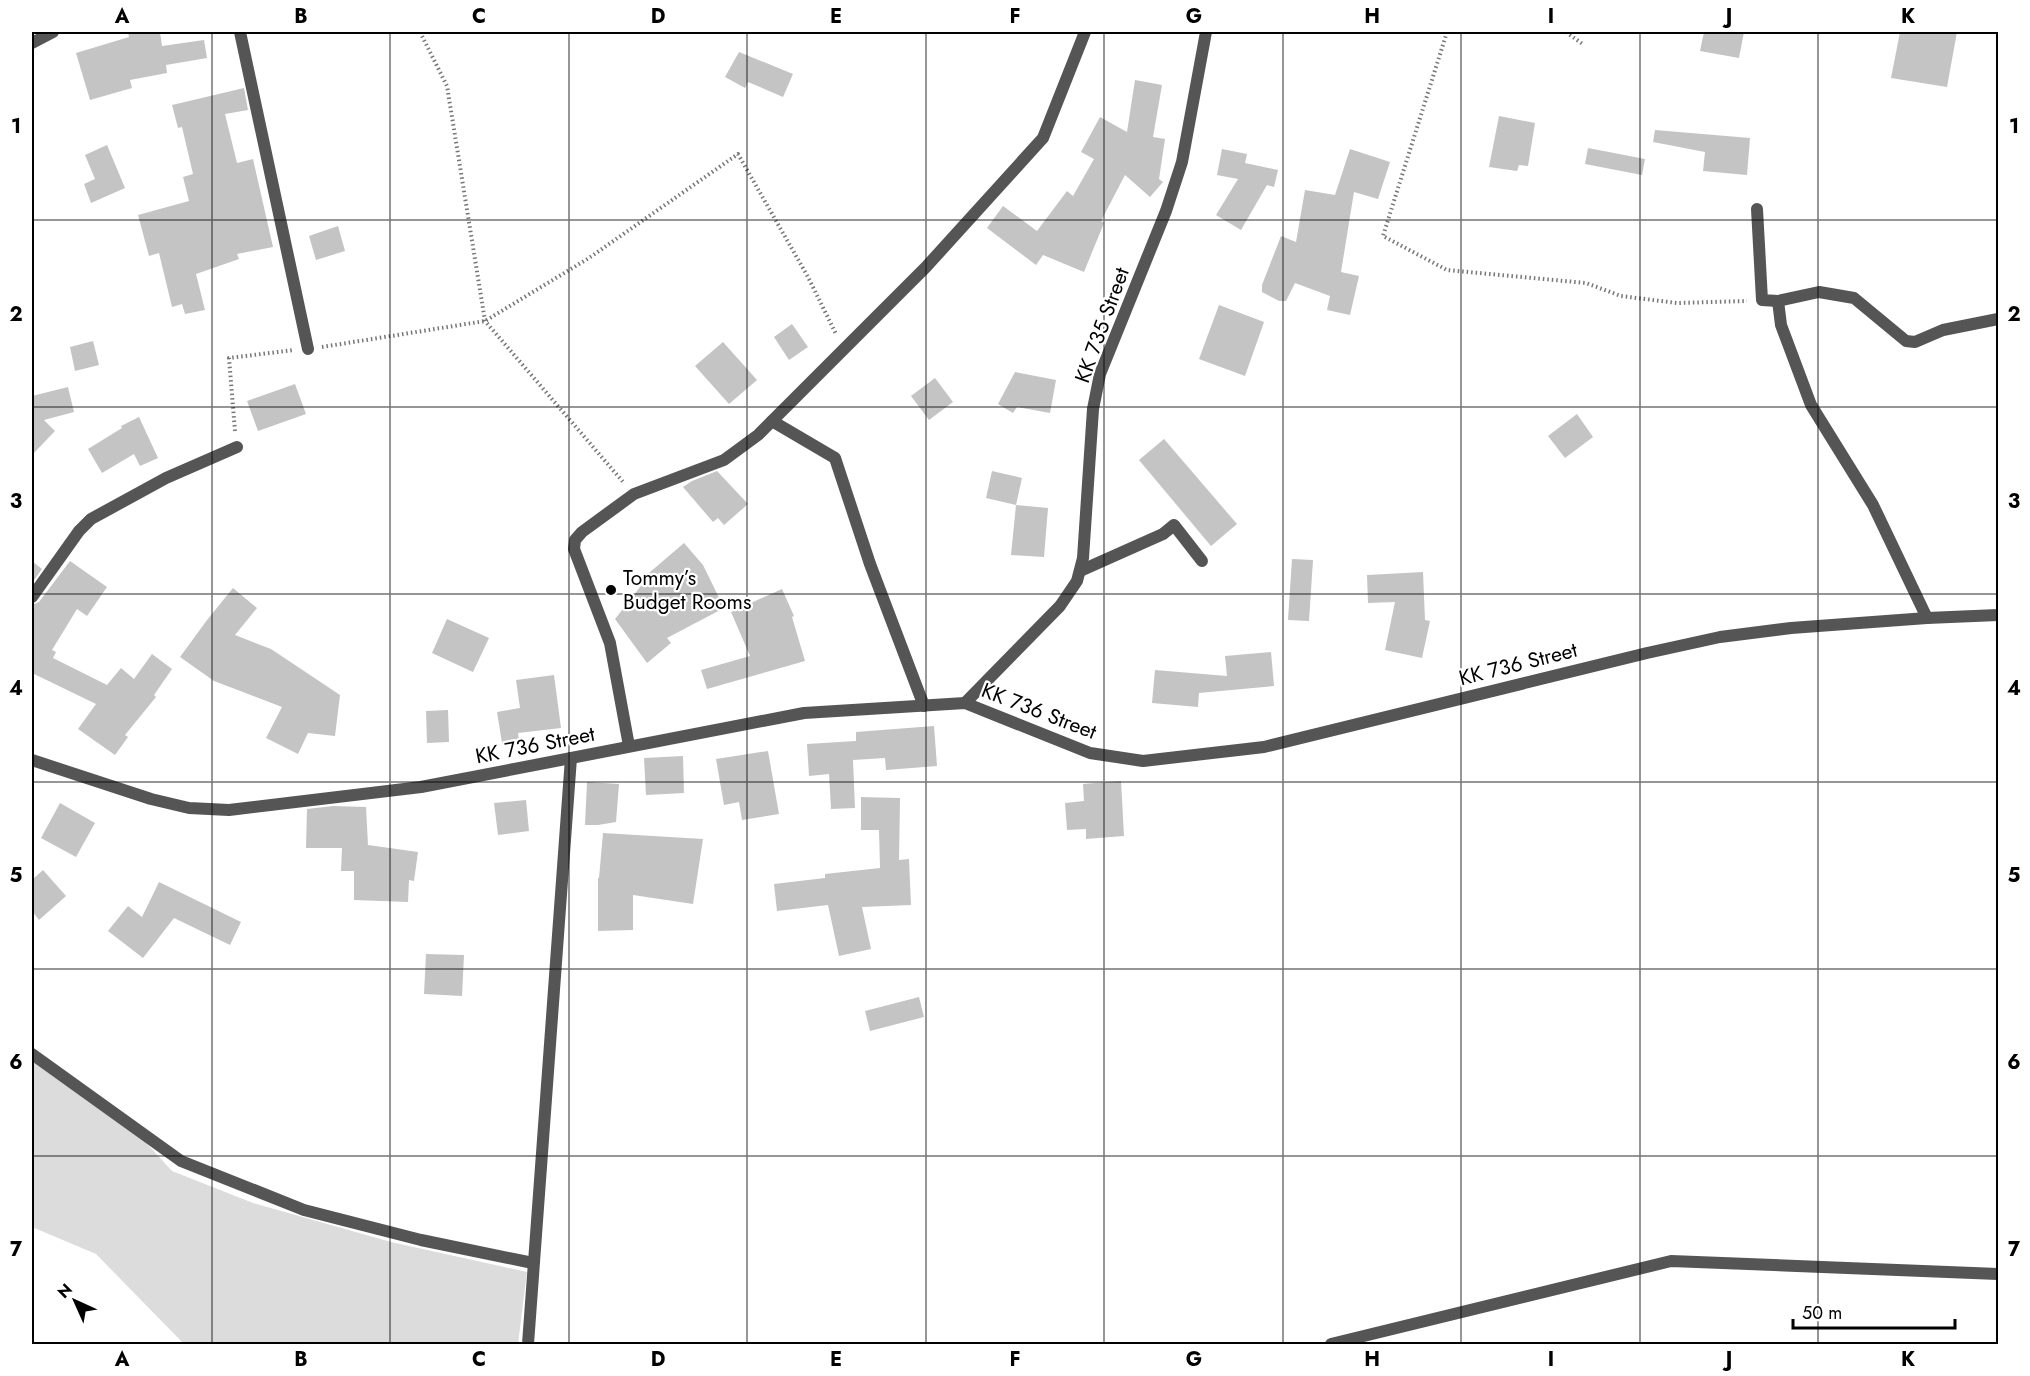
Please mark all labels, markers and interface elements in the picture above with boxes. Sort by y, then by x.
text: A [114,2,130,31]
text: B [294,2,308,31]
text: C [472,2,486,31]
text: D [651,2,665,31]
text: E [830,2,842,31]
text: F [1009,2,1021,31]
text: G [1186,2,1202,31]
text: H [1364,2,1380,31]
text: I [1548,2,1554,31]
text: J [1722,2,1732,31]
text: K [1901,2,1915,31]
text: 1 [11,112,21,141]
text: 1 [2009,112,2019,141]
street label: KK 735 Street [1067,263,1137,387]
text: 2 [9,300,23,329]
text: 2 [2007,300,2021,329]
text: 3 [10,487,22,516]
text: 3 [2008,487,2020,516]
place label: Tommy’s Budget Rooms [623,563,751,617]
marker: Tommy’s Budget Rooms [604,583,618,597]
street label: KK 736 Street [1456,635,1580,693]
text: 4 [9,674,23,703]
text: 4 [2007,674,2021,703]
street label: KK 736 Street [977,675,1101,747]
street label: KK 736 Street [473,719,597,771]
text: 5 [10,861,23,890]
text: 5 [2008,861,2021,890]
text: 6 [9,1048,23,1077]
text: 6 [2007,1048,2021,1077]
text: 7 [10,1235,23,1264]
text: 7 [2008,1235,2021,1264]
north arrow [45,1271,105,1331]
text: N [52,1278,77,1303]
scale bar [1793,1292,1955,1330]
text: 50 m [1802,1300,1842,1326]
text: A [114,1345,130,1374]
text: B [294,1345,308,1374]
text: C [472,1345,486,1374]
text: D [651,1345,665,1374]
text: E [830,1345,842,1374]
text: F [1009,1345,1021,1374]
text: G [1186,1345,1202,1374]
text: H [1364,1345,1380,1374]
text: I [1548,1345,1554,1374]
text: J [1722,1345,1732,1374]
text: K [1901,1345,1915,1374]

